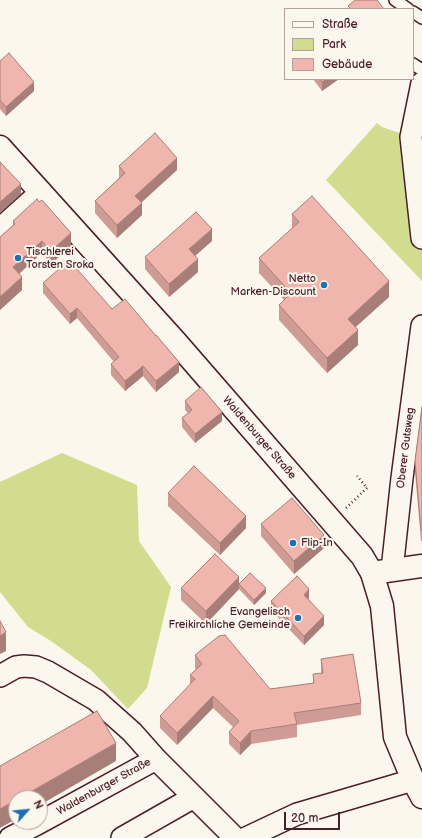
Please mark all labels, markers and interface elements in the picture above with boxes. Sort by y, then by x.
legend [284,8,414,80]
text: Straße [322,17,358,32]
text: Park [322,37,346,52]
text: Gebäude [322,57,372,72]
place label: Tischlerei Torsten Sroka [26,245,94,271]
marker: Tischlerei Torsten Sroka [13,253,23,263]
place label: Netto Marken-Discount [231,272,316,298]
marker: Netto Marken-Discount [319,280,329,290]
street label: Waldenburger Straße [219,394,299,482]
street label: Oberer Gutsweg [394,407,418,489]
place label: Flip-In [301,536,333,550]
marker: Flip-In [288,538,298,548]
place label: Evangelisch Freikirchliche Gemeinde [168,605,290,631]
marker: Evangelisch Freikirchliche Gemeinde [293,613,303,623]
street label: Waldenburger Straße [55,756,153,818]
north arrow [8,790,48,830]
text: N [31,798,46,811]
scale bar [286,804,342,830]
text: 20 m [291,811,318,826]

